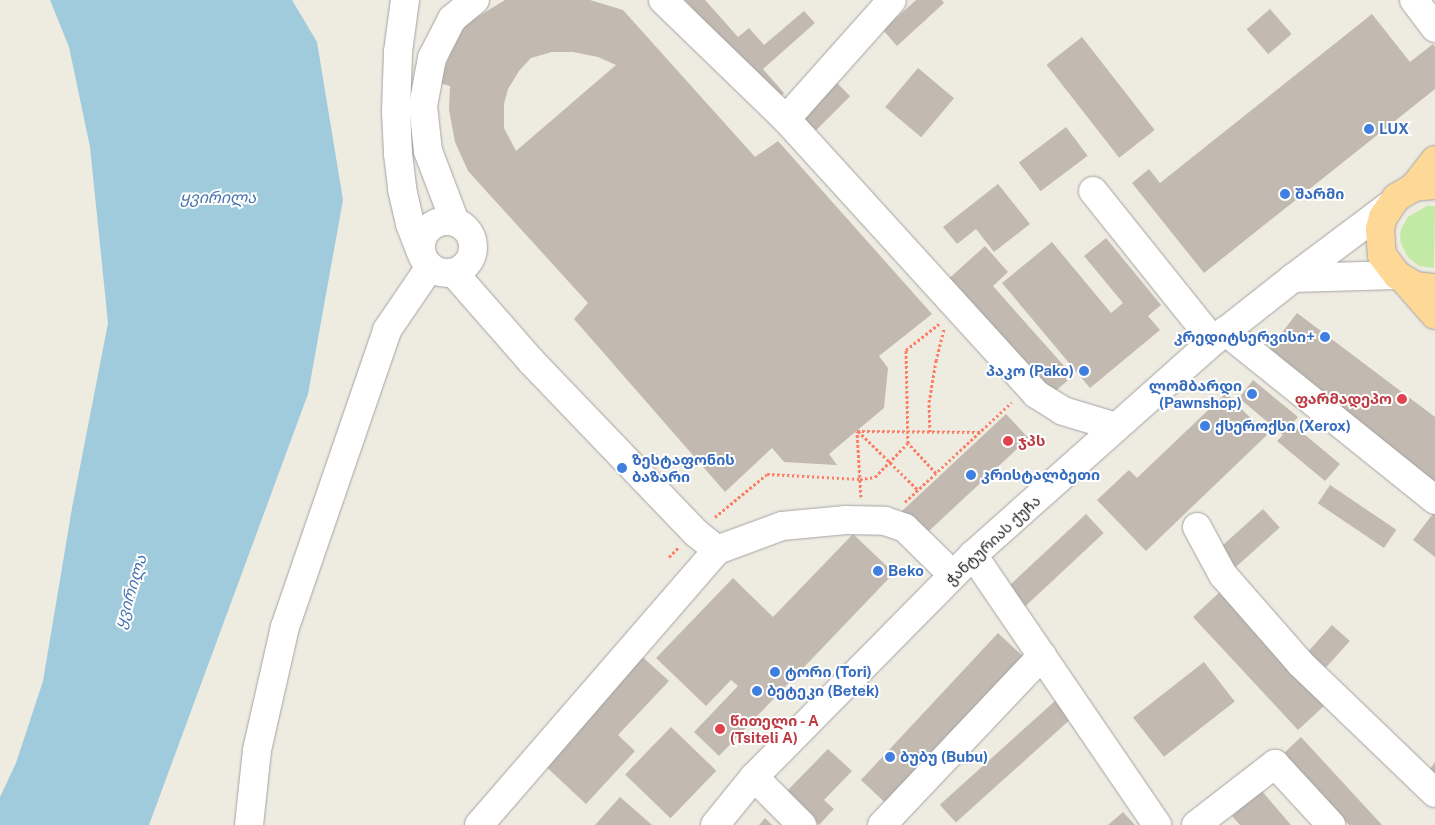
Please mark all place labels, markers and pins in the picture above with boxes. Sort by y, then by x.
place label: LUX [1379,120,1409,138]
marker: LUX [1363,123,1375,135]
place label: შარმი [1295,185,1344,203]
marker: შარმი [1279,188,1291,200]
place label: კრედიტსერვისი+ [1174,328,1315,346]
marker: კრედიტსერვისი+ [1319,331,1331,343]
place label: პაკო (Pako) [986,362,1074,380]
marker: პაკო (Pako) [1078,365,1090,377]
place label: ლომბარდი (Pawnshop) [1149,376,1242,411]
marker: ლომბარდი (Pawnshop) [1246,388,1258,400]
place label: ფარმადეპო [1295,390,1392,408]
marker: ფარმადეპო [1396,393,1408,405]
place label: ქსეროქსი (Xerox) [1215,417,1351,435]
marker: ქსეროქსი (Xerox) [1199,420,1211,432]
place label: ჯპს [1018,432,1045,450]
marker: ჯპს [1002,435,1014,447]
place label: ზესტაფონის ბაზარი [632,450,735,485]
marker: ზესტაფონის ბაზარი [616,462,628,474]
place label: კრისტალბეთი [981,466,1100,484]
marker: კრისტალბეთი [965,469,977,481]
place label: Beko [888,562,924,580]
marker: Beko [872,565,884,577]
place label: ტორი (Tori) [785,663,872,681]
marker: ტორი (Tori) [769,666,781,678]
place label: ბეტეკი (Betek) [767,682,880,700]
marker: ბეტეკი (Betek) [751,685,763,697]
place label: წითელი - A (Tsiteli A) [730,711,821,746]
marker: წითელი - A (Tsiteli A) [714,723,726,735]
place label: ბუბუ (Bubu) [900,748,988,766]
marker: ბუბუ (Bubu) [884,751,896,763]

